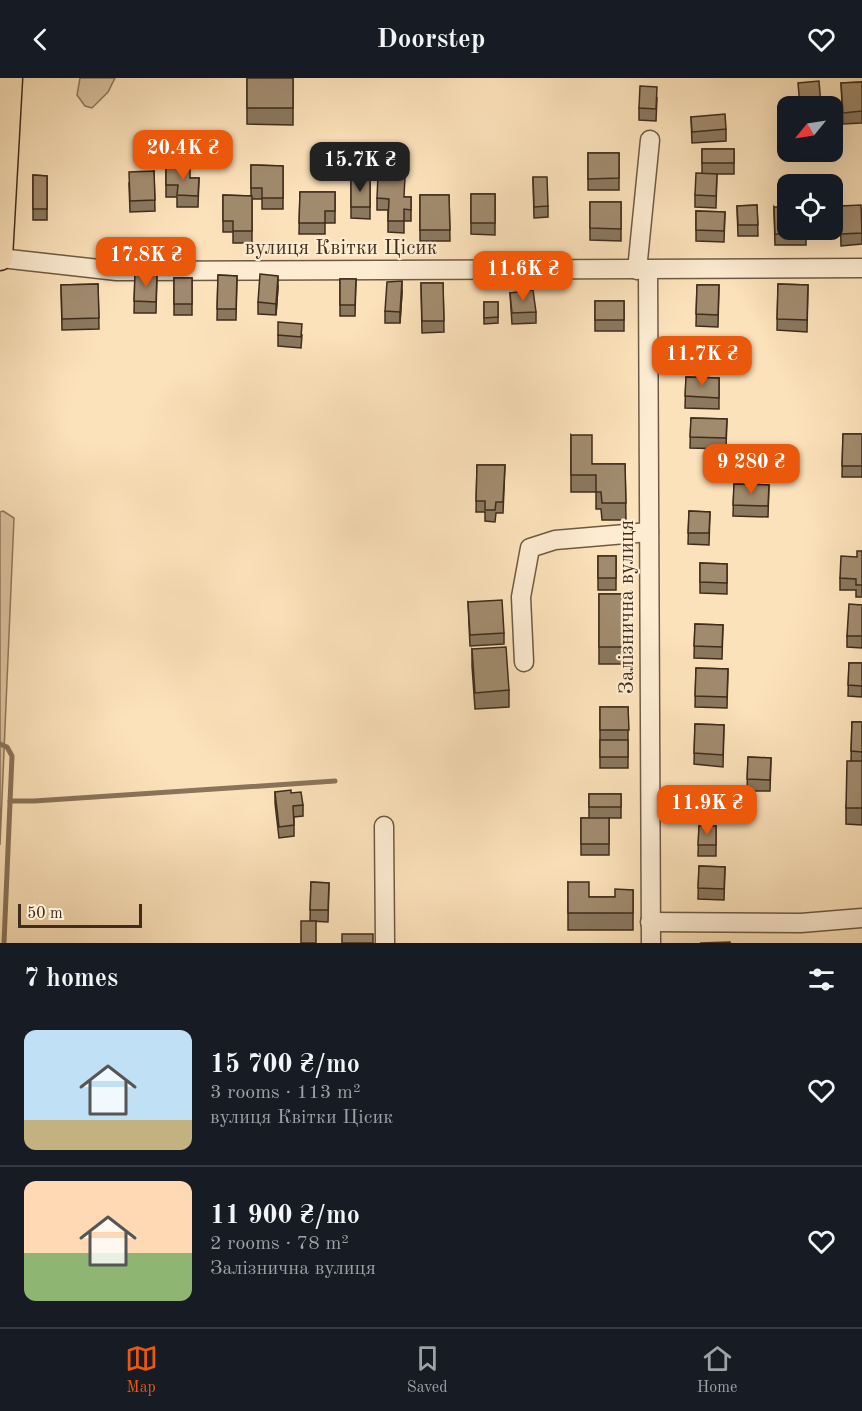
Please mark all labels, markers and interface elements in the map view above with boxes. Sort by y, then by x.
icon: back [24,23,57,56]
icon: heart [805,23,838,56]
text: Doorstep [376,26,486,53]
north arrow [777,96,843,162]
map controls [777,96,843,240]
pin: 20.4K ₴ [128,130,238,181]
text: 20.4K ₴ [147,139,219,159]
pin: 15.7K ₴ [305,142,415,193]
text: 15.7K ₴ [324,151,396,171]
button: locate [777,174,843,240]
pin: 17.8K ₴ [91,237,201,288]
street label: вулиця Квітки Цісик [245,238,438,259]
text: 17.8K ₴ [110,246,182,266]
pin: 11.6K ₴ [468,251,578,302]
text: 11.6K ₴ [487,260,559,280]
pin: 11.7K ₴ [647,336,757,387]
text: 11.7K ₴ [666,345,738,365]
pin: 9 280 ₴ [696,444,806,495]
text: 9 280 ₴ [717,453,785,473]
street label: Залізнична вулиця [617,520,638,694]
pin: 11.9K ₴ [652,785,762,836]
text: 11.9K ₴ [671,794,743,814]
scale bar [18,901,142,928]
text: 50 m [27,906,63,922]
icon: filters [805,963,838,996]
text: 7 homes [24,966,118,992]
text: 15 700 ₴/mo [210,1052,360,1078]
icon: home [72,1054,144,1126]
icon: heart [805,1074,838,1107]
text: 3 rooms · 113 m² [210,1083,360,1103]
text: вулиця Квітки Цісик [210,1108,393,1128]
text: 11 900 ₴/mo [210,1203,360,1229]
icon: home [72,1205,144,1277]
icon: heart [805,1225,838,1258]
text: 2 rooms · 78 m² [210,1234,349,1254]
text: Залізнична вулиця [210,1259,376,1279]
tab: Map [125,1342,158,1398]
tab: Saved [407,1342,448,1398]
tab: Home [697,1342,737,1398]

